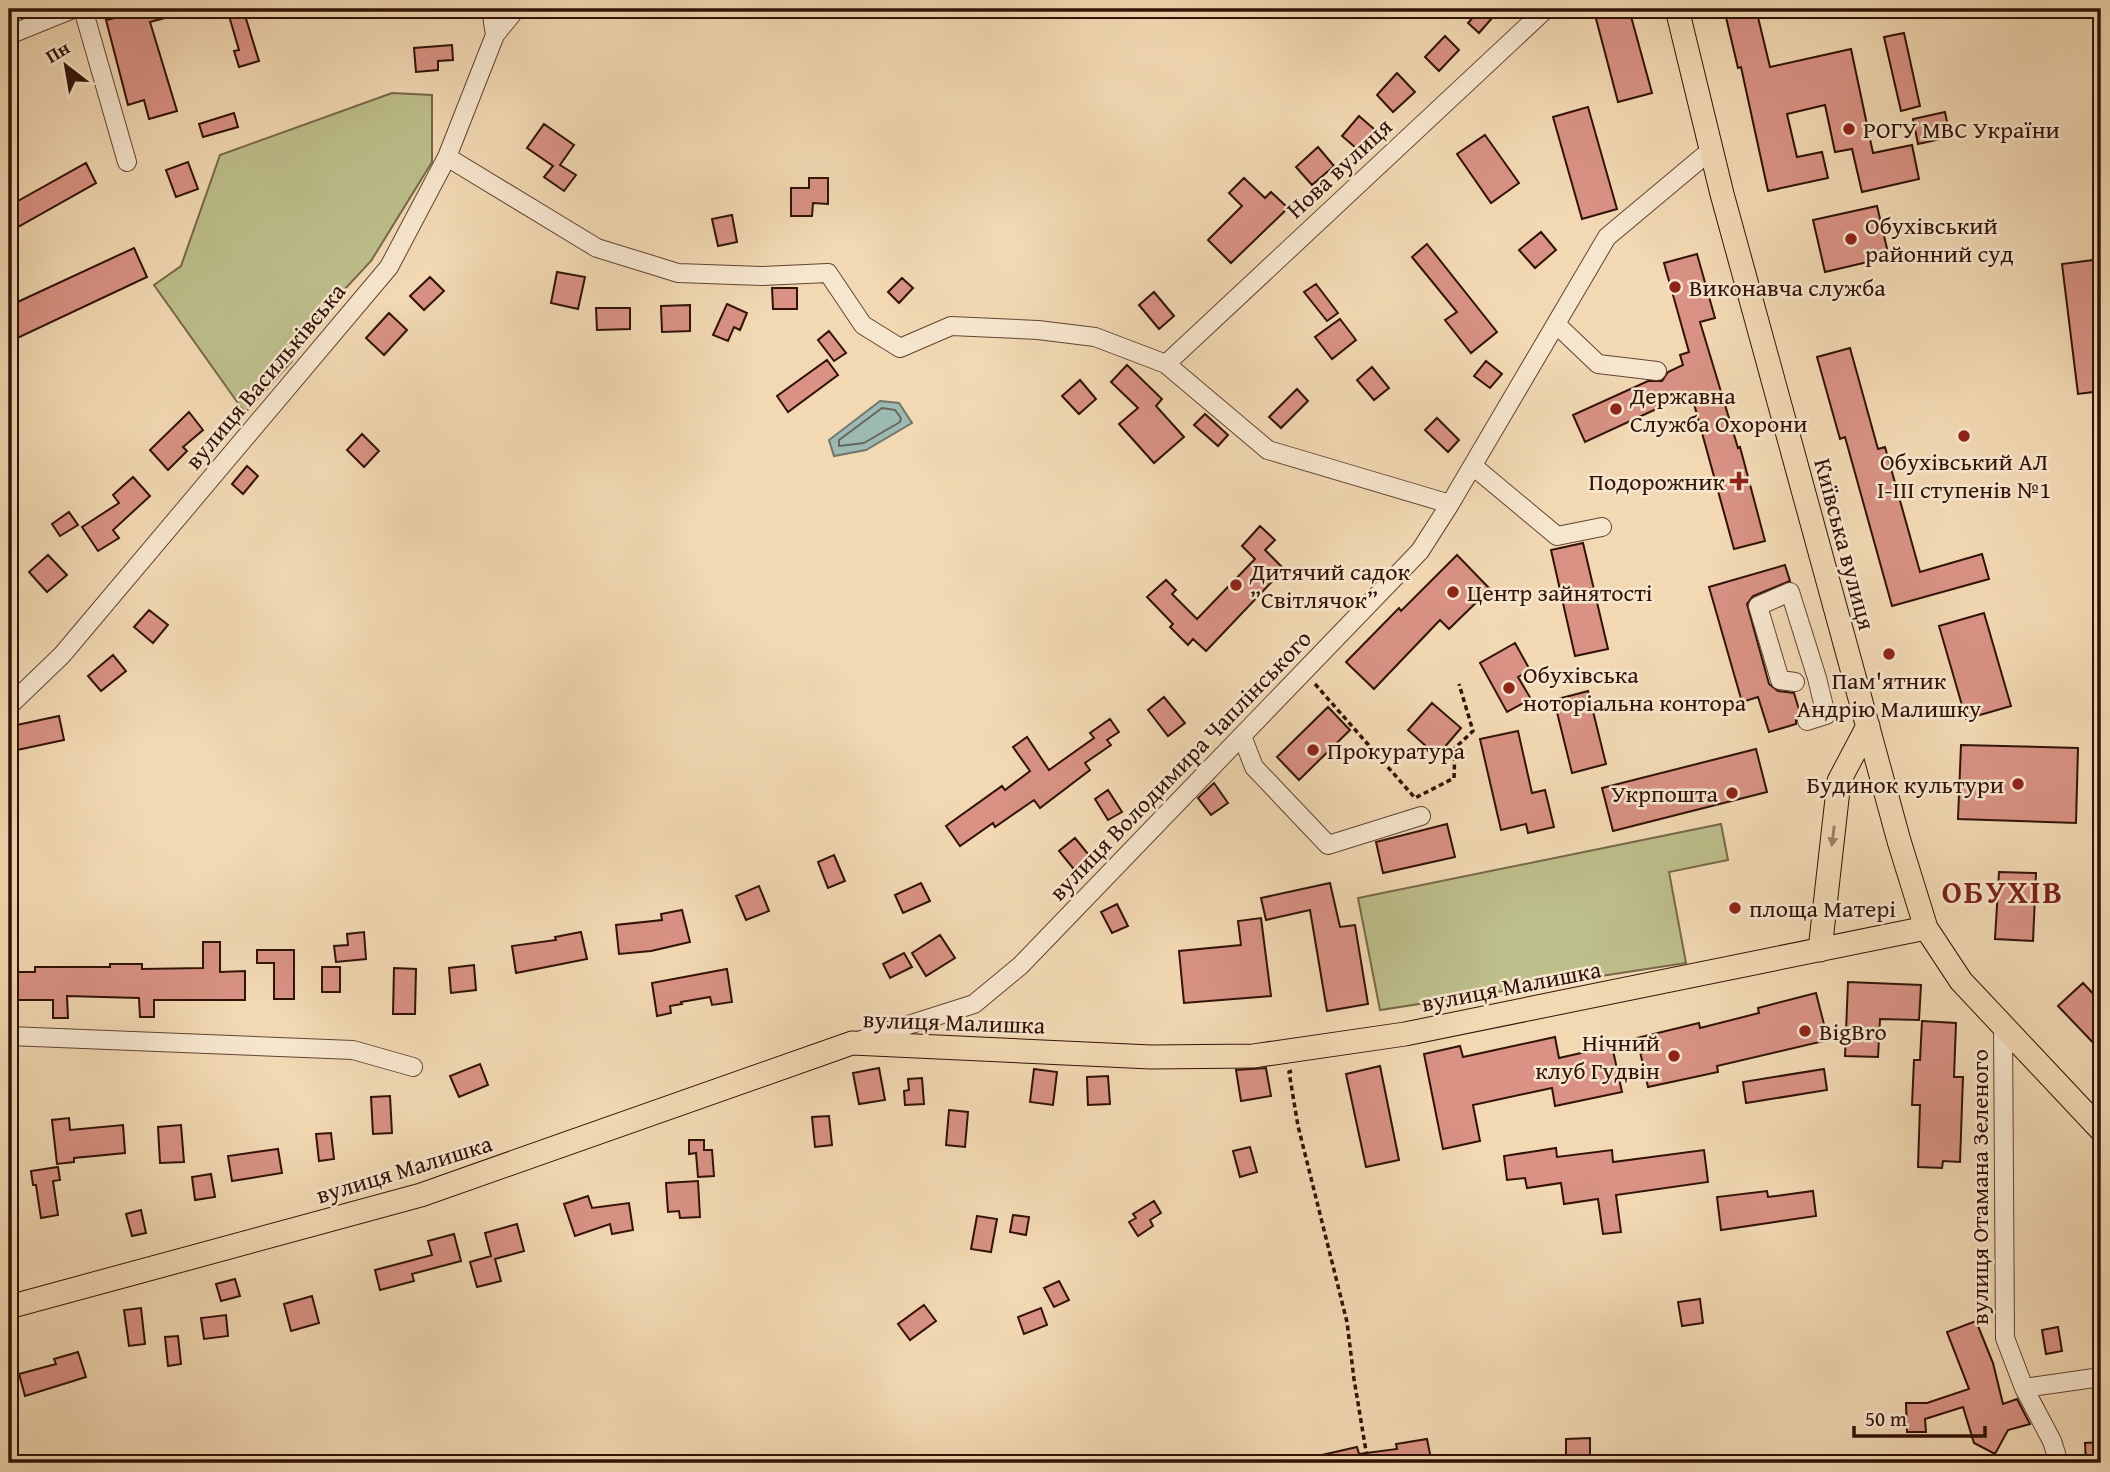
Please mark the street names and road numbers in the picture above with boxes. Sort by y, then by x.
street label: Нова вулиця [1278,110,1400,226]
street label: вулиця Васильківська [176,275,354,477]
street label: Київська вулиця [1805,454,1885,634]
street label: вулиця Володимира Чаплінського [1041,622,1319,908]
street label: вулиця Малишка [1418,951,1604,1021]
street label: вулиця Малишка [862,1001,1046,1043]
street label: вулиця Отамана Зеленого [1962,1049,1997,1325]
street label: вулиця Малишка [312,1125,497,1212]

